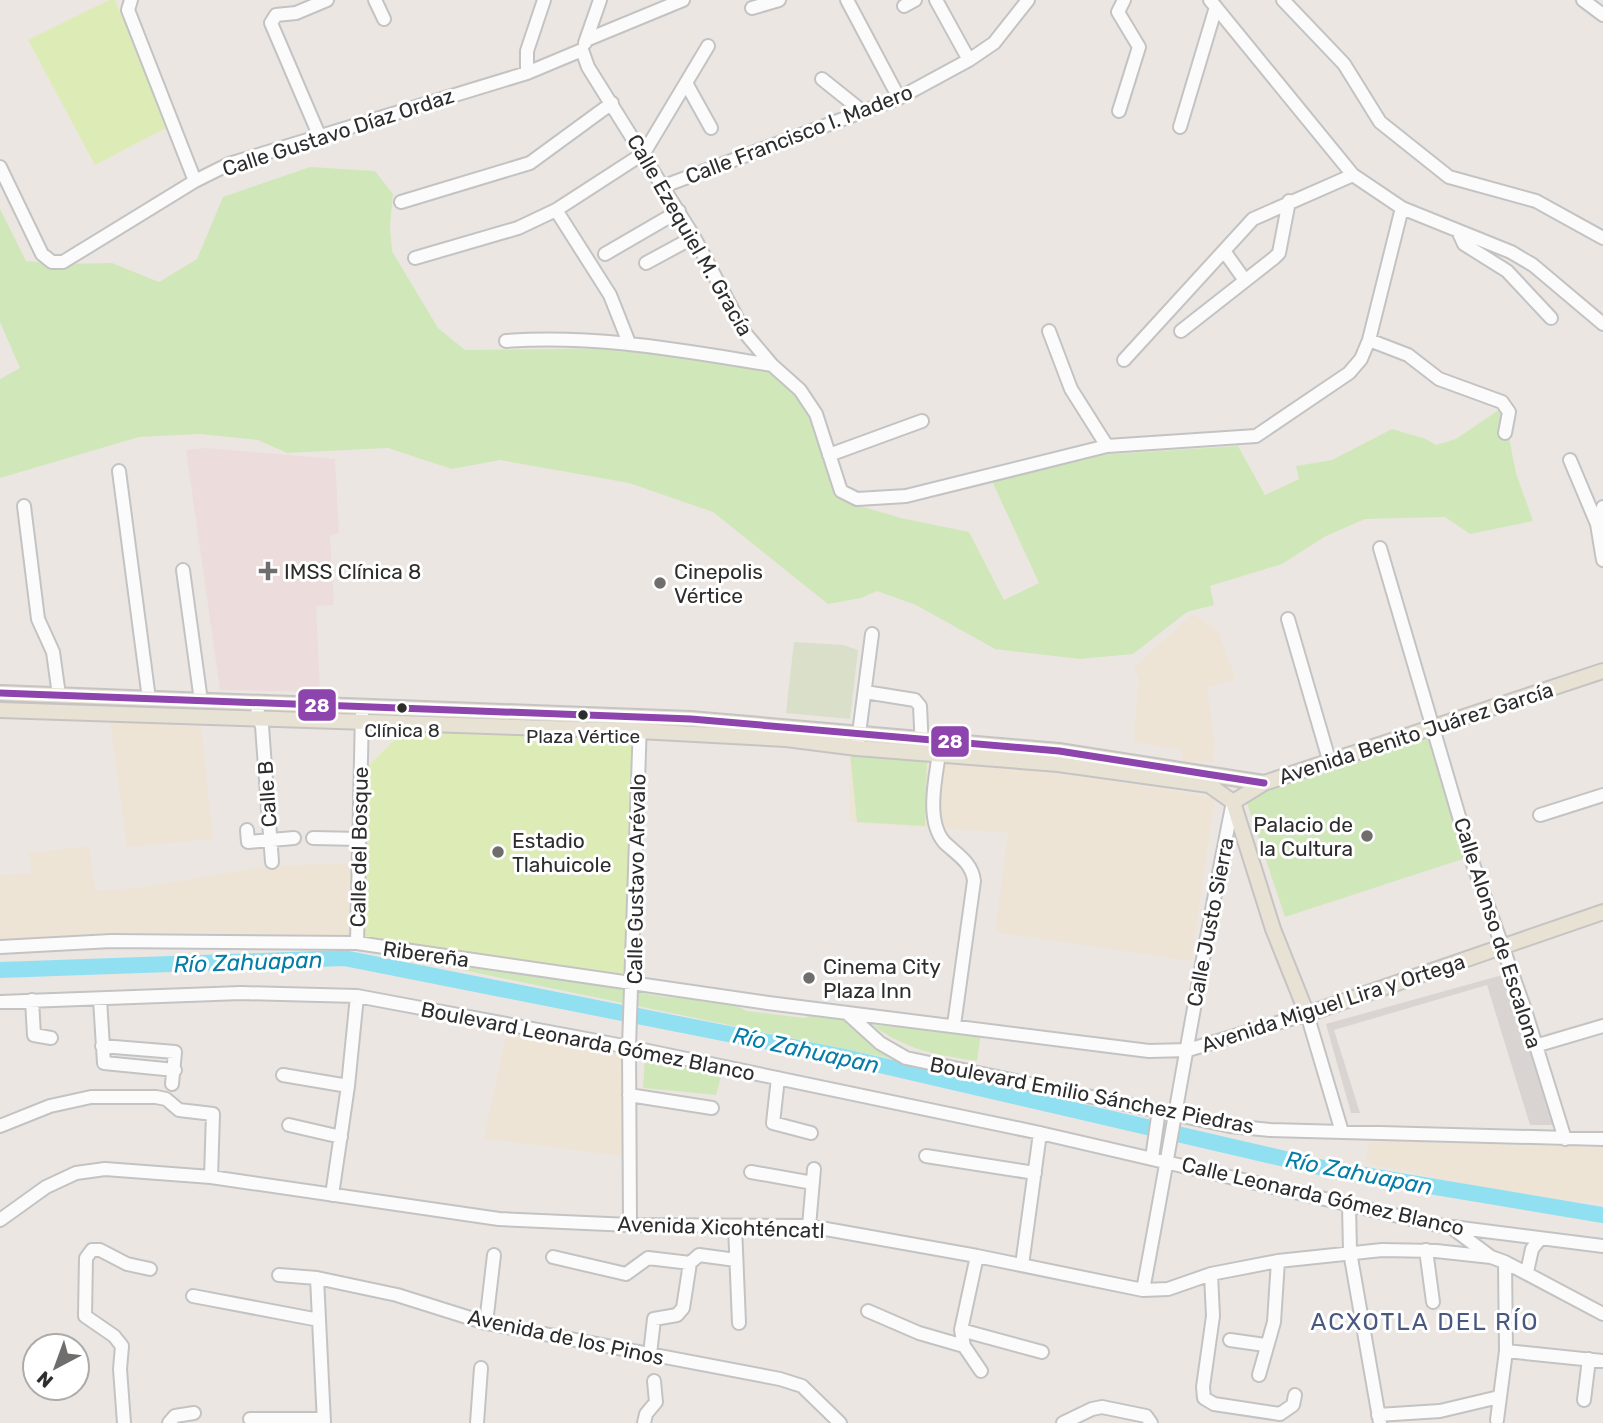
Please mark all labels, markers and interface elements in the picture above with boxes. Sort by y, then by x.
street label: Calle Francisco I. Madero [682,79,916,189]
street label: Calle Gustavo Díaz Ordaz [219,83,457,181]
street label: Calle Ezequiel M. Gracía [622,130,758,340]
place label: IMSS Clínica 8 [284,559,421,584]
place label: Cinepolis Vértice [674,559,763,608]
marker: IMSS Clínica 8 [258,561,278,581]
marker: Cinepolis Vértice [652,575,668,591]
street label: Avenida Benito Juárez García [1276,677,1556,789]
line badge: 28 [297,688,337,722]
text: 28 [304,694,330,717]
marker: Clínica 8 [395,701,409,715]
marker: Plaza Vértice [576,708,590,722]
place label: Clínica 8 [364,719,440,742]
place label: Plaza Vértice [526,725,640,748]
line badge: 28 [930,725,970,758]
text: 28 [937,730,963,753]
street label: Calle B [252,760,282,828]
street label: Calle del Bosque [345,766,373,928]
street label: Calle Gustavo Arévalo [622,773,650,985]
place label: Palacio de la Cultura [1253,812,1353,861]
street label: Calle Alonso de Escalona [1449,814,1547,1052]
place label: Estadio Tlahuicole [512,828,611,877]
marker: Palacio de la Cultura [1359,828,1375,844]
street label: Calle Justo Sierra [1181,835,1239,1009]
marker: Estadio Tlahuicole [490,844,506,860]
street label: Ribereña [381,936,471,972]
water label: Río Zahuapan [173,945,323,979]
street label: Avenida Miguel Lira y Ortega [1198,949,1468,1057]
place label: Cinema City Plaza Inn [823,954,941,1003]
marker: Cinema City Plaza Inn [801,970,817,986]
street label: Boulevard Leonarda Gómez Blanco [419,996,757,1086]
water label: Río Zahuapan [730,1021,882,1079]
street label: Boulevard Emilio Sánchez Piedras [928,1051,1256,1139]
water label: Río Zahuapan [1283,1145,1435,1201]
street label: Calle Leonarda Gómez Blanco [1179,1151,1467,1241]
street label: Avenida Xicohténcatl [617,1211,825,1243]
street label: Avenida de los Pinos [466,1304,666,1370]
district label: ACXOTLA DEL RÍO [1310,1308,1540,1336]
north arrow [21,1332,91,1402]
text: N [32,1366,58,1393]

